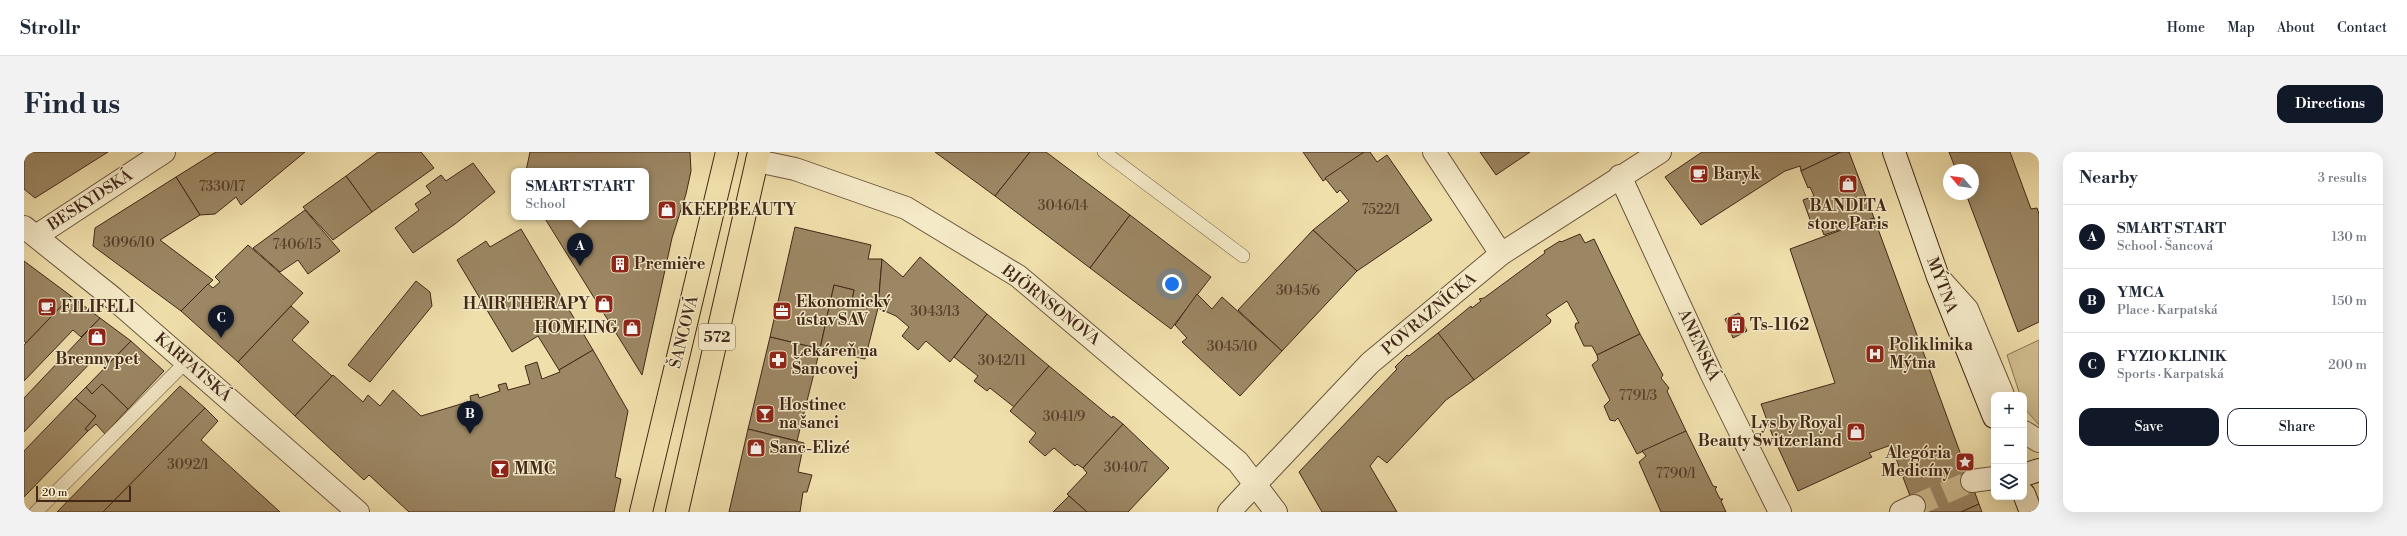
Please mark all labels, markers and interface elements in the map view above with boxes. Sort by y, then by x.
text: Strollr [20,16,81,40]
text: Home [2167,19,2205,37]
text: Map [2227,19,2255,37]
text: About [2277,19,2315,37]
text: Contact [2337,19,2387,37]
button: Directions [2277,85,2383,123]
text: Find us [24,87,120,122]
street label: BESKYDSKÁ [42,163,137,235]
cafe icon: Baryk [1688,163,1710,185]
place label: Baryk [1713,164,1761,184]
north arrow [1943,164,1979,200]
text: Nearby [2079,167,2138,189]
popup [511,168,649,220]
text: 3 results [2318,170,2367,186]
shop icon: BANDITA store Paris [1837,173,1859,195]
text: SMART START [525,177,635,196]
house number: 7330/17 [199,178,245,196]
text: School [525,196,566,212]
place label: BANDITA store Paris [1808,196,1889,234]
house number: 3046/14 [1038,197,1088,215]
shop icon: KEEPBEAUTY [656,199,678,221]
place label: KEEPBEAUTY [681,200,798,220]
house number: 7522/1 [1361,201,1401,219]
text: SMART START [2117,219,2226,238]
text: A [2087,229,2097,245]
text: 130 m [2332,229,2367,245]
pin: A [567,233,593,266]
house number: 3096/10 [103,234,155,252]
house number: 7406/15 [273,236,322,254]
text: School · Šancová [2117,238,2213,254]
building icon: Premiѐre [609,253,631,275]
street label: MÝTNA [1922,253,1964,317]
place label: Premiѐre [634,254,706,274]
street label: BJÖRNSONOVA [997,258,1106,350]
street label: POVRAZNÍCKA [1376,267,1481,359]
your location [1162,274,1182,294]
house number: 3045/6 [1276,282,1321,300]
text: YMCA [2117,283,2164,302]
street label: ŠANCOVÁ [663,292,703,371]
place label: Ekonomický ústav SAV [796,292,892,330]
shop icon: HAIR THERAPY [593,293,615,315]
text: B [2087,293,2097,309]
text: 150 m [2332,293,2367,309]
place label: HAIR THERAPY [463,294,591,314]
cafe icon: FILIFELI [36,296,58,318]
place label: FILIFELI [61,297,135,317]
office icon: Ekonomický ústav SAV [771,300,793,322]
text: Place · Karpatská [2117,302,2218,318]
house number: 3043/13 [910,303,960,321]
street label: ANENSKÁ [1673,304,1727,385]
pin: C [208,305,234,338]
building icon: Ts-1162 [1725,314,1747,336]
place label: Ts-1162 [1750,315,1809,335]
shop icon: HOMEING [621,317,643,339]
place label: HOMEING [535,318,618,338]
road number: 572 [699,324,735,350]
shop icon: Brenny pet [86,326,108,348]
street label: KARPATSKÁ [150,327,238,407]
place label: Poliklinika Mýtna [1889,335,1973,373]
house number: 3045/10 [1207,338,1257,356]
place label: Lekáreň na Šancovej [792,341,878,379]
hospital icon: Poliklinika Mýtna [1864,343,1886,365]
text: FYZIO KLINIK [2117,347,2227,366]
place label: Brenny pet [55,349,139,369]
pharmacy icon: Lekáreň na Šancovej [767,349,789,371]
house number: 3042/11 [978,352,1026,370]
text: C [2087,357,2097,373]
text: 200 m [2328,357,2367,373]
text: Sports · Karpatská [2117,366,2224,382]
house number: 7791/3 [1619,387,1657,405]
map controls [1991,392,2027,500]
button: + [1991,392,2027,428]
place label: Hostinec na šanci [779,395,846,433]
pin: B [457,401,483,434]
bar icon: Hostinec na šanci [754,403,776,425]
house number: 3041/9 [1043,408,1085,426]
button: Save [2079,408,2219,446]
button: Share [2227,408,2367,446]
place label: Lys by Royal Beauty Switzerland [1698,413,1843,451]
shop icon: Lys by Royal Beauty Switzerland [1845,421,1867,443]
button: − [1991,428,2027,464]
shop icon: Sanc-Elizé [745,437,767,459]
place label: Sanc-Elizé [770,438,850,458]
place label: Alegória Medicíny [1881,443,1952,481]
place icon: Alegória Medicíny [1954,451,1976,473]
house number: 3092/1 [167,456,209,474]
bar icon: MMC [489,458,511,480]
place label: MMC [514,459,555,479]
house number: 3040/7 [1104,459,1148,477]
button: layers [1991,464,2027,500]
house number: 7790/1 [1656,465,1696,483]
scale bar [36,484,131,503]
text: 20 m [42,486,67,500]

